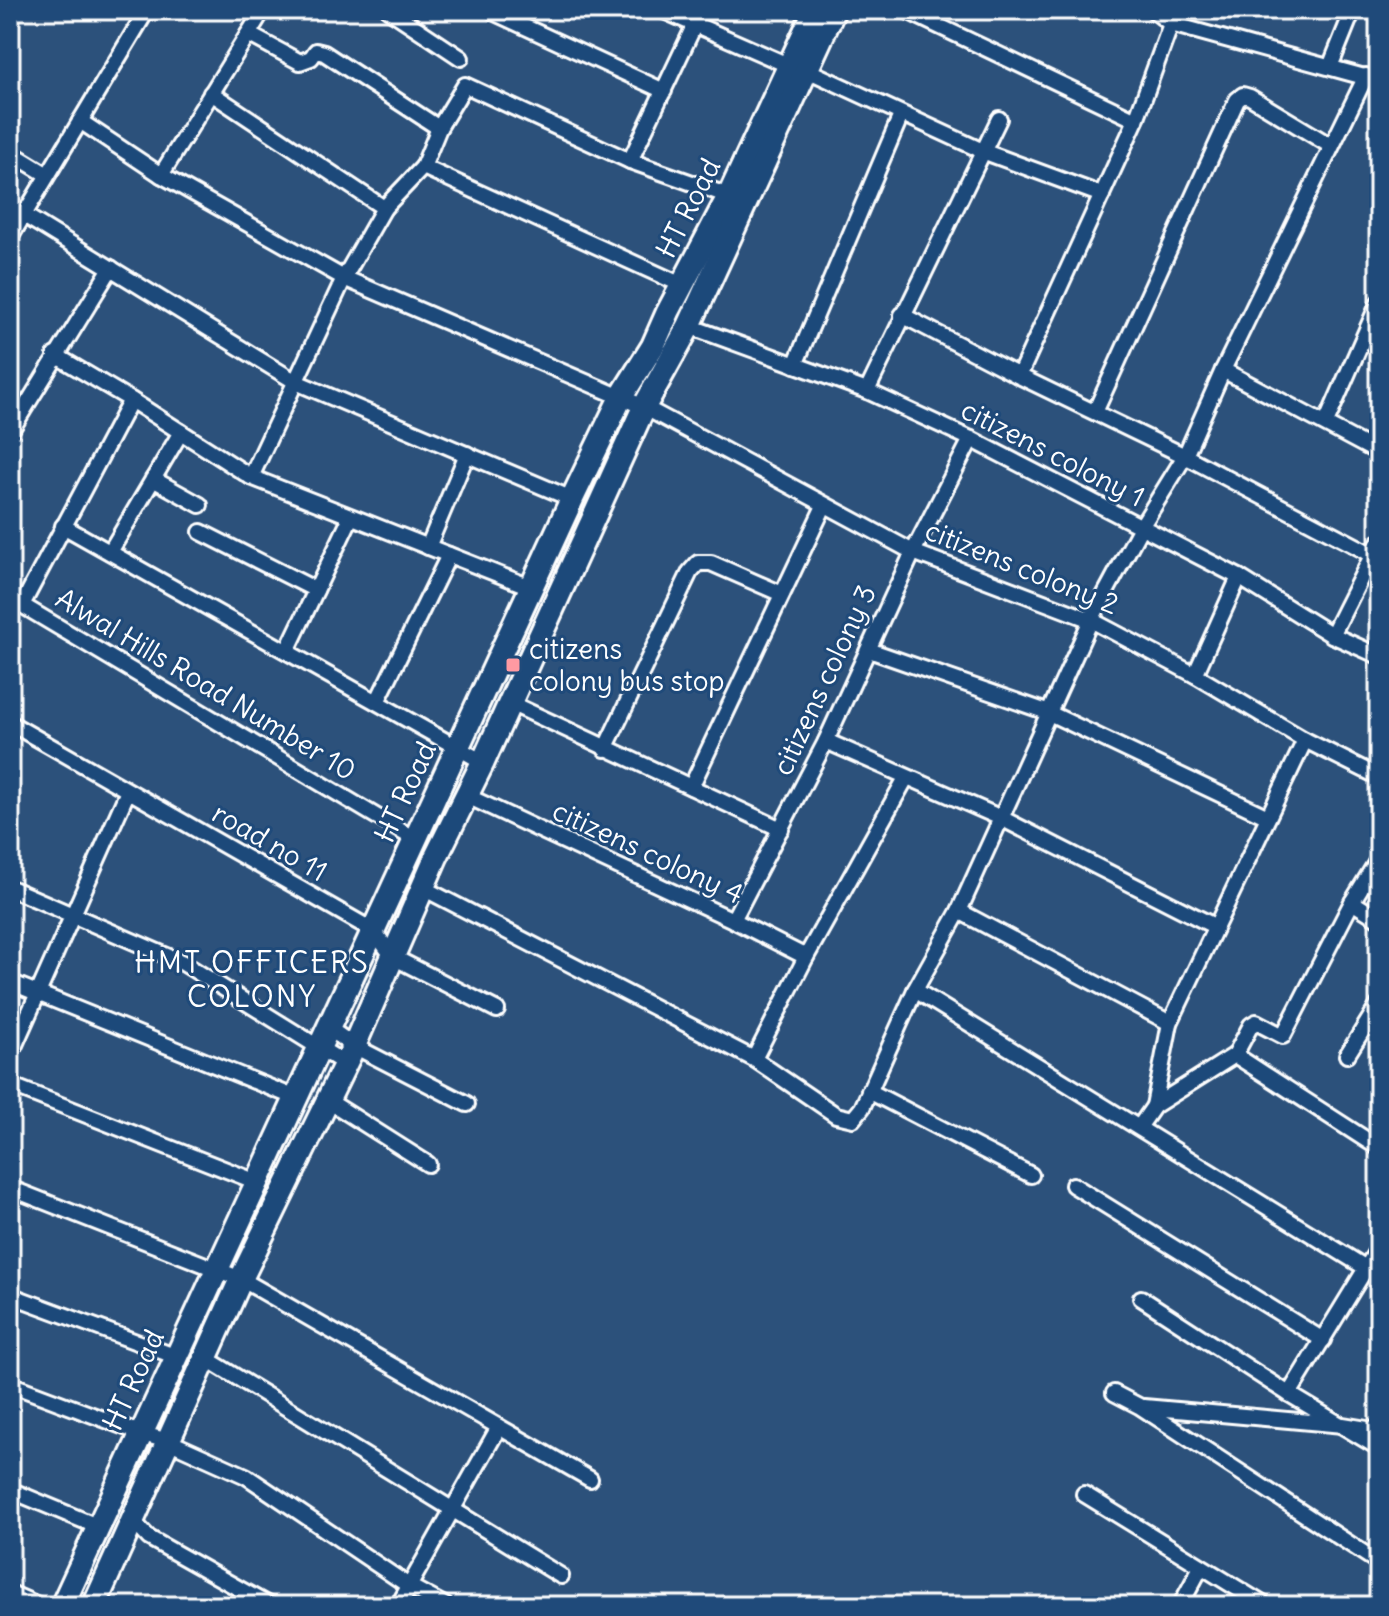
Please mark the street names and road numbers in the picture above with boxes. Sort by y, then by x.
street label: HT Road [648,152,728,264]
street label: citizens colony 1 [955,391,1151,515]
street label: citizens colony 2 [920,512,1124,622]
street label: citizens colony 3 [764,579,884,781]
street label: Alwal Hills Road Number 10 [49,580,363,788]
street label: HT Road [366,736,444,848]
street label: citizens colony 4 [547,792,749,912]
street label: road no 11 [206,795,334,889]
street label: HT Road [94,1324,172,1436]

